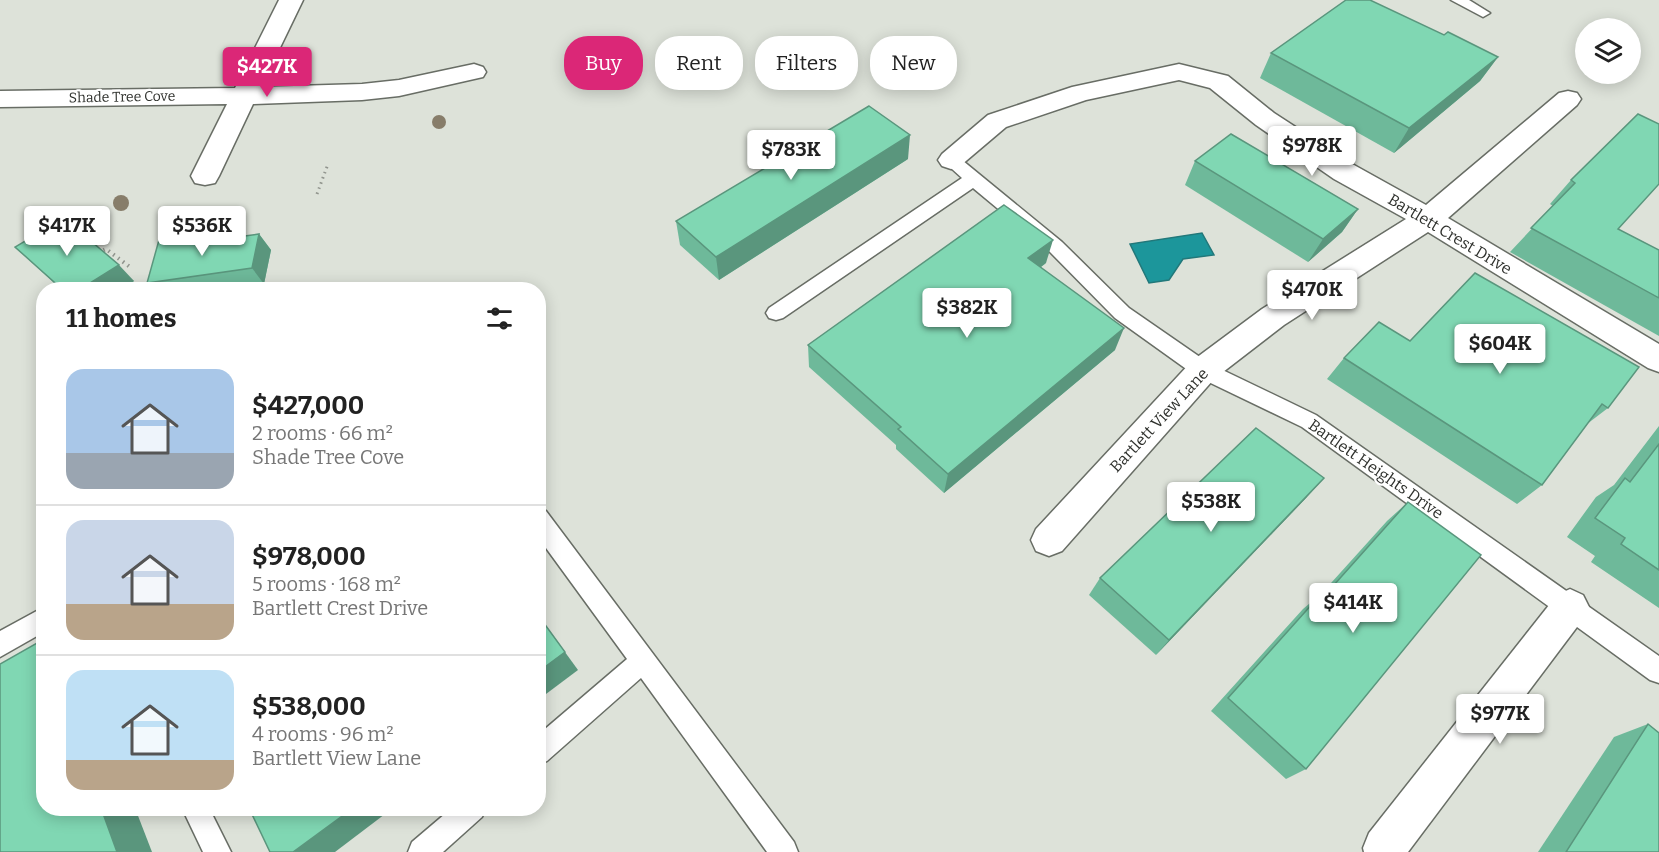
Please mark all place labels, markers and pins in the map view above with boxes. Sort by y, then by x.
pin: $427K [225,47,309,98]
pin: $978K [1270,126,1354,177]
pin: $783K [749,130,833,181]
pin: $417K [25,206,109,257]
pin: $536K [160,206,244,257]
pin: $470K [1270,270,1354,321]
pin: $382K [925,288,1009,339]
pin: $604K [1458,324,1542,375]
pin: $538K [1169,482,1253,533]
pin: $414K [1311,583,1395,634]
pin: $977K [1458,694,1542,745]

